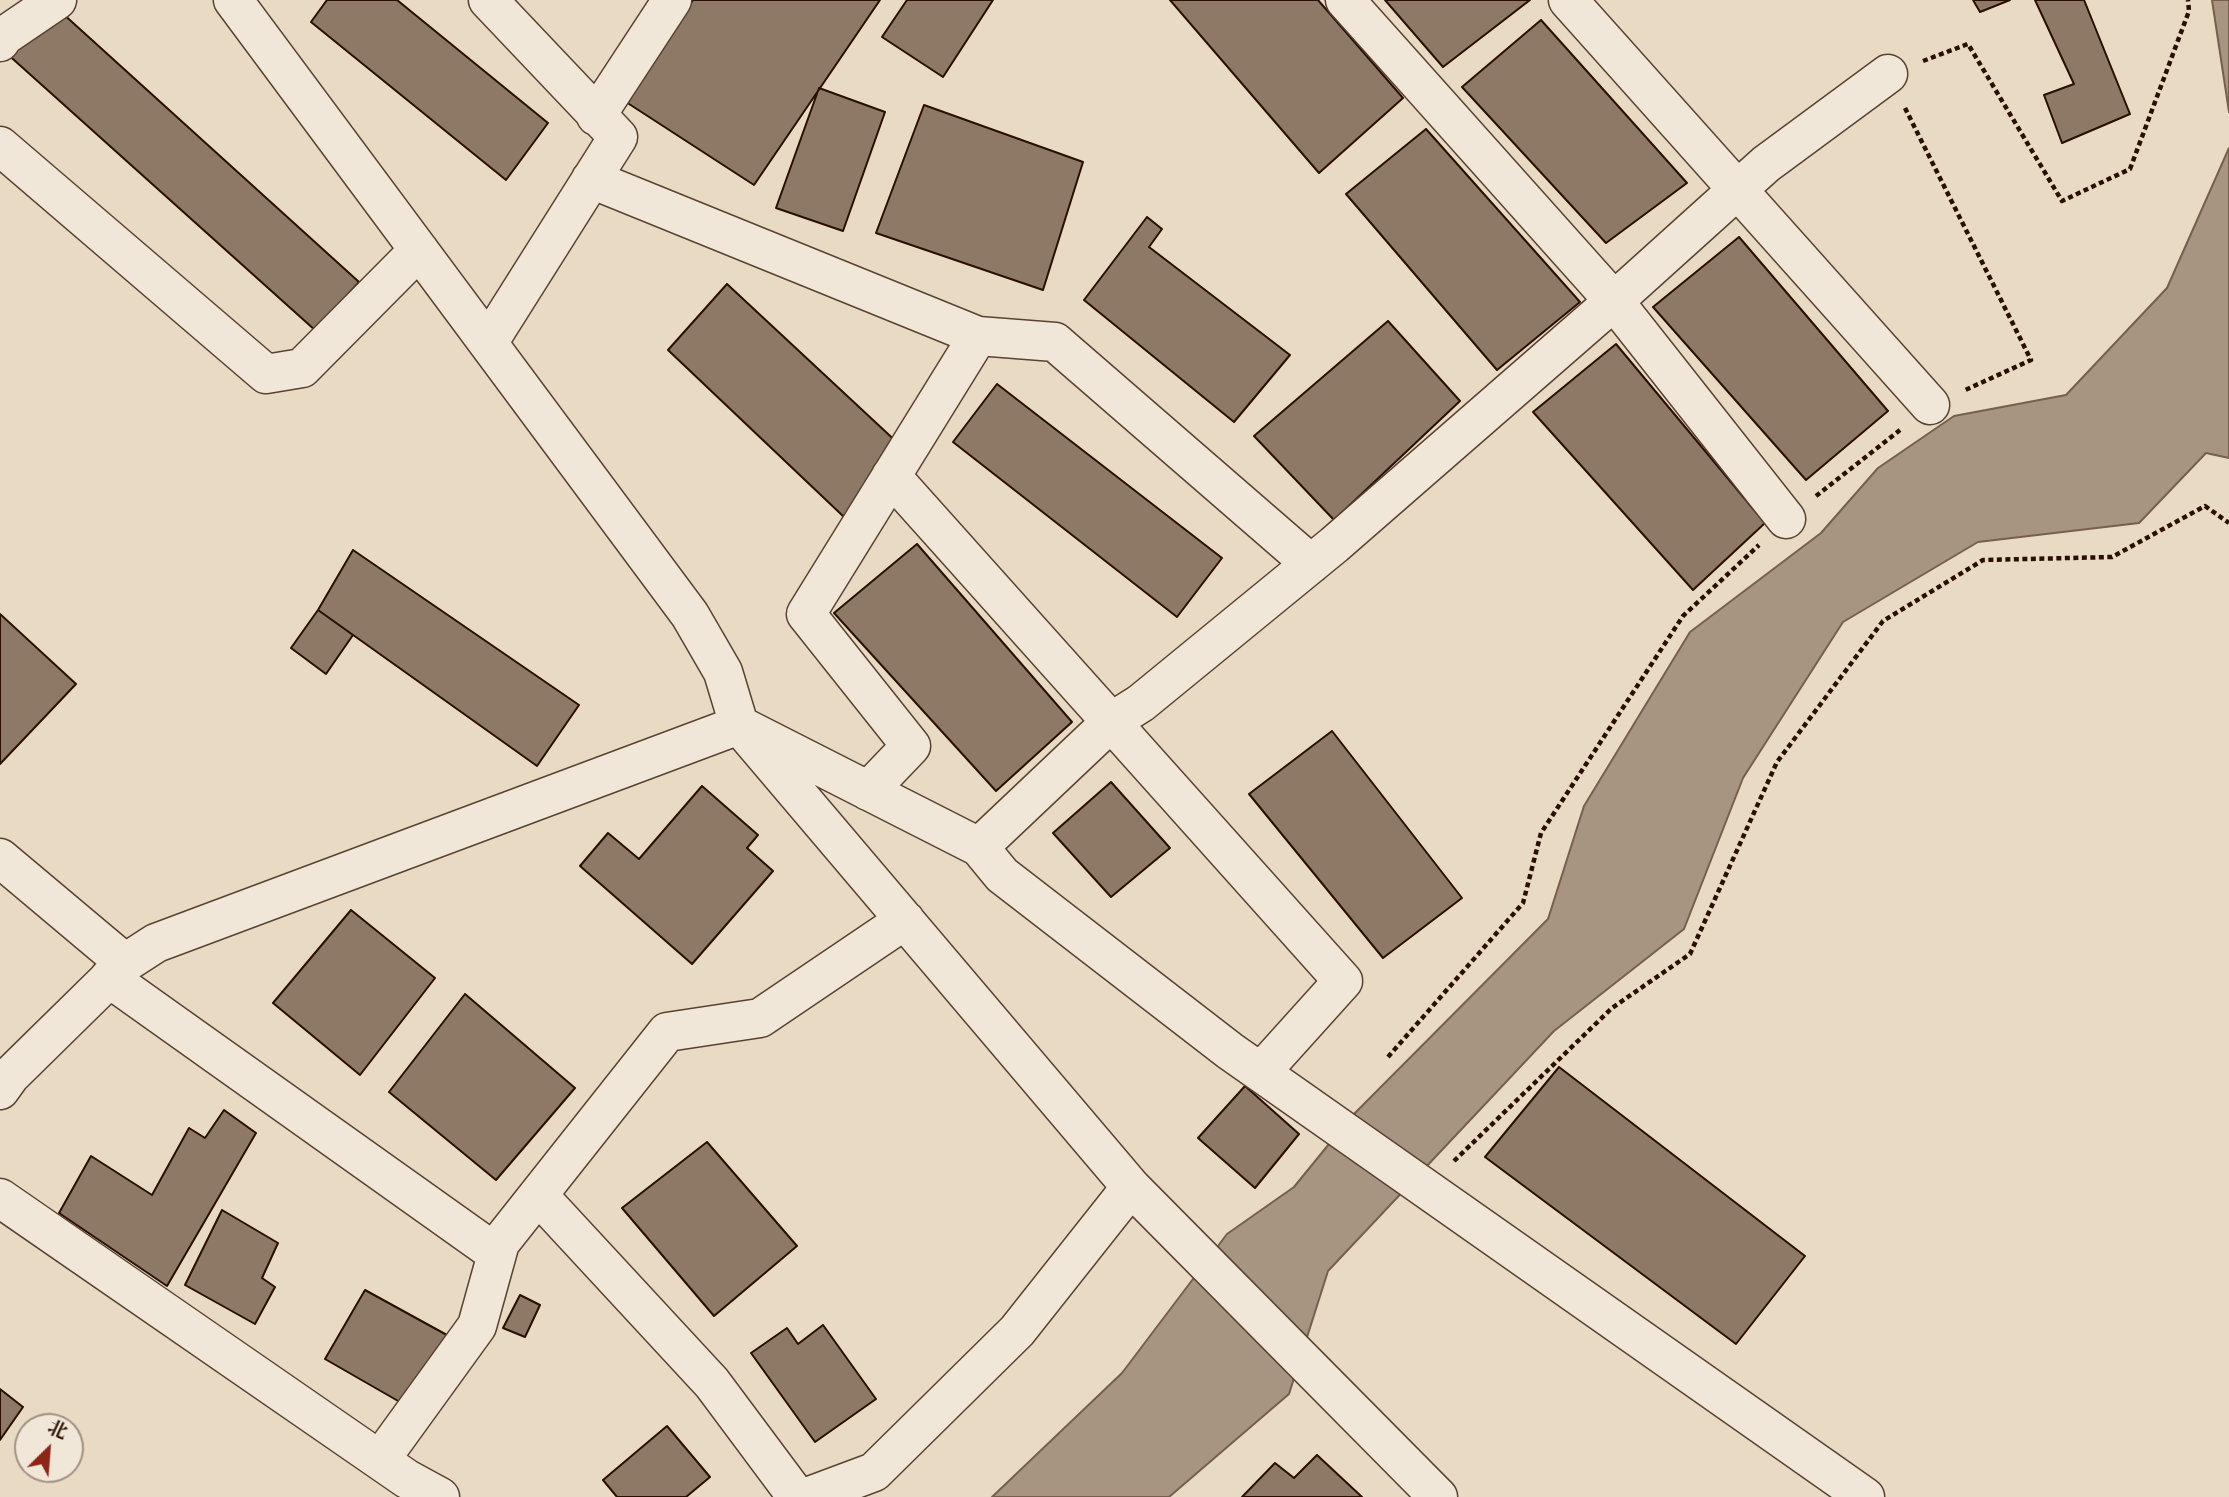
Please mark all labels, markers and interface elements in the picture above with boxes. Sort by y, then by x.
north arrow [14,1413,84,1483]
text: 北 [43,1416,71,1446]

